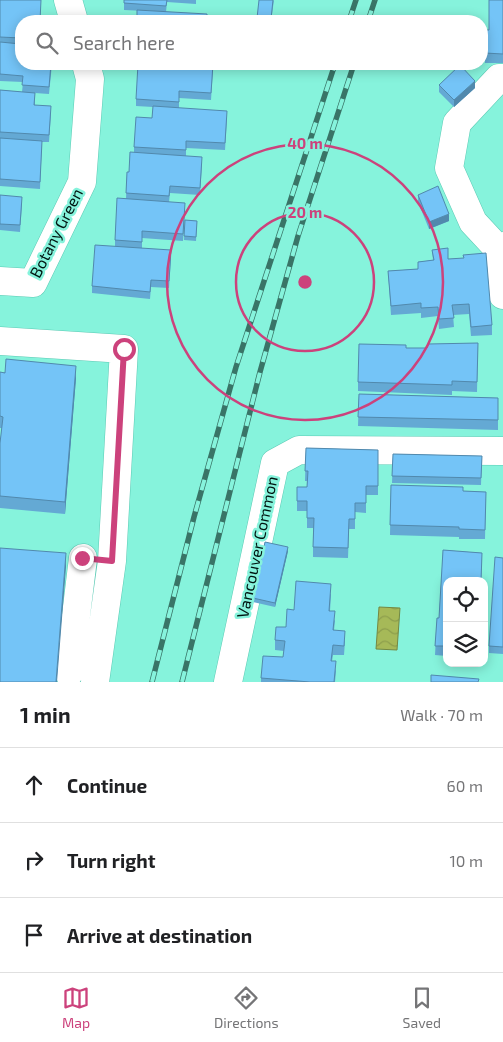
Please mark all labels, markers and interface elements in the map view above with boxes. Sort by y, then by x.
search box [15,15,488,70]
icon: search [33,29,61,57]
text: Search here [73,31,175,54]
text: 40 m [287,134,323,152]
street label: Botany Green [25,185,86,281]
text: 20 m [288,203,322,221]
centre of rings [296,273,314,291]
route start [113,338,136,361]
street label: Vancouver Common [232,474,281,620]
route end [71,547,94,570]
map controls [443,577,488,667]
button: locate [443,577,488,622]
button: layers [443,622,488,667]
text: 1 min [20,702,71,727]
text: Walk · 70 m [400,705,483,724]
icon: ahead [20,771,48,799]
text: Continue [67,774,147,797]
text: 60 m [447,776,483,795]
icon: right [20,846,48,874]
text: Turn right [67,849,155,872]
text: 10 m [449,851,483,870]
icon: arrive [20,921,48,949]
text: Arrive at destination [67,924,252,947]
tab: Map [62,984,90,1031]
tab: Directions [214,984,279,1031]
tab: Saved [403,984,441,1031]

